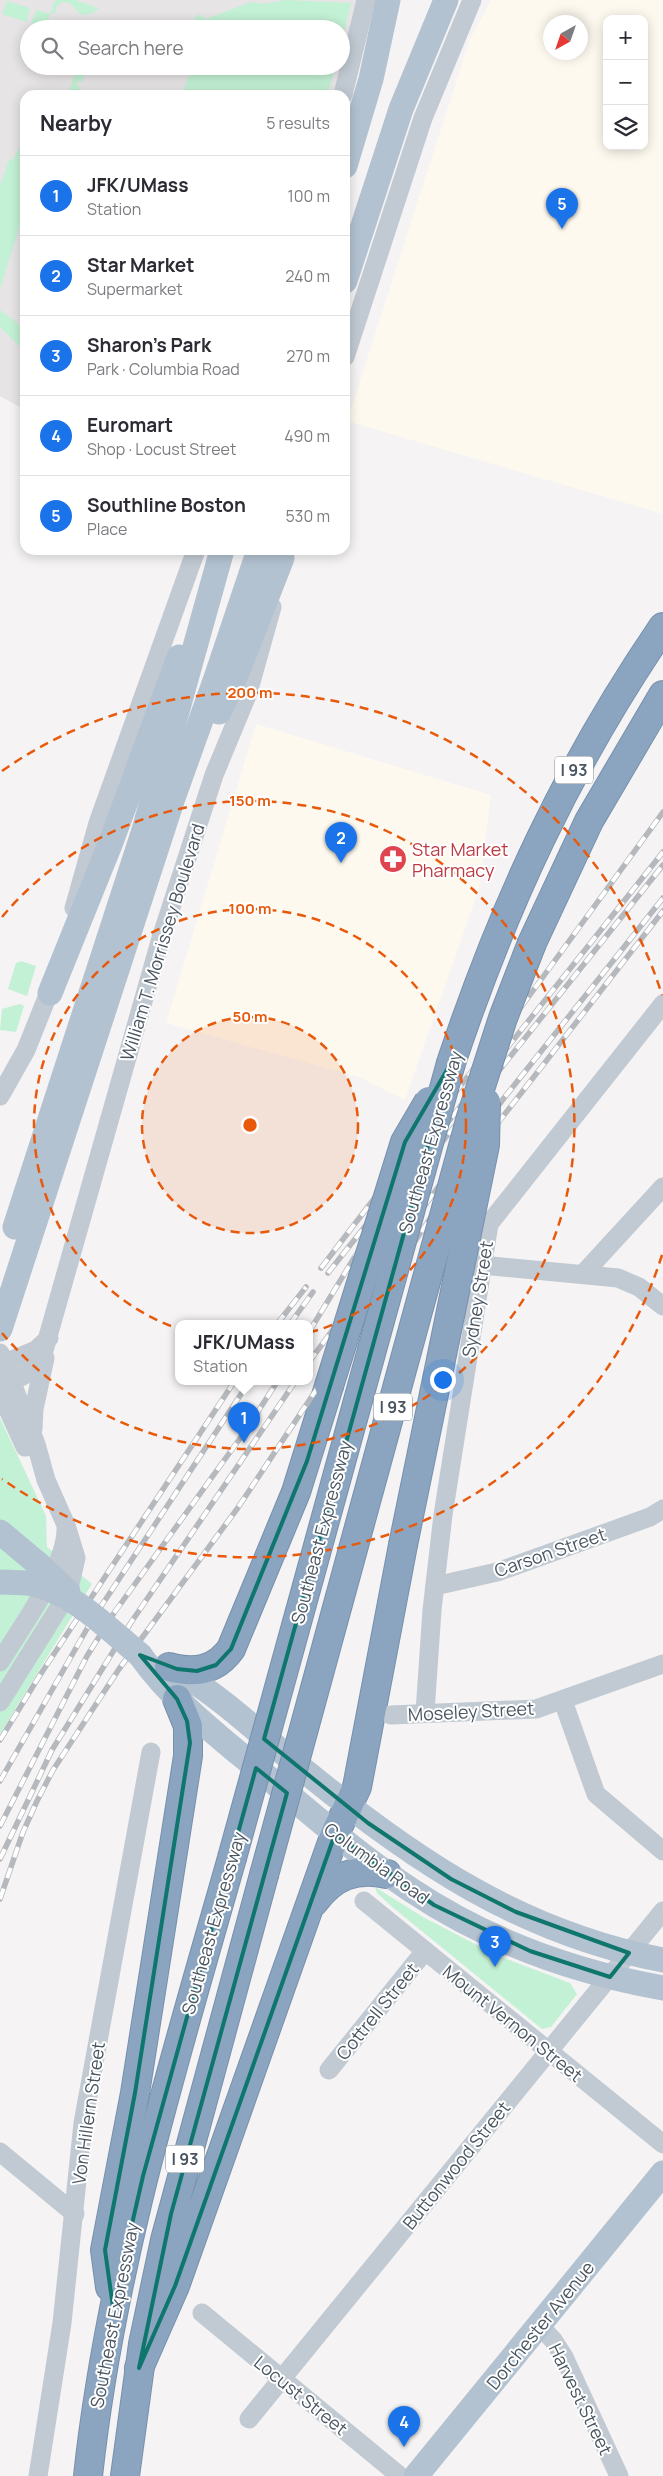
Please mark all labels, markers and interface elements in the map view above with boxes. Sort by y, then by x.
north arrow [543,15,588,60]
map controls [603,15,648,150]
button: + [603,15,648,60]
search box [20,20,350,75]
icon: search [38,34,66,62]
text: Search here [78,35,184,61]
button: − [603,60,648,105]
button: layers [603,105,648,150]
text: Nearby [40,109,112,137]
text: 5 results [266,112,330,134]
text: JFK/UMass [87,172,188,198]
text: 1 [52,185,60,207]
text: 100 m [287,185,330,207]
pin: 5 [546,188,578,229]
text: Station [87,198,141,220]
text: Star Market [87,252,195,278]
text: 2 [51,265,61,287]
text: 240 m [285,265,330,287]
text: Supermarket [87,278,183,300]
text: Sharon's Park [87,332,211,358]
text: 3 [51,345,61,367]
text: 270 m [286,345,330,367]
text: Park · Columbia Road [87,358,240,380]
text: Euromart [87,412,173,438]
text: 4 [51,425,61,447]
text: 490 m [284,425,330,447]
text: Shop · Locust Street [87,438,236,460]
text: Southline Boston [87,492,246,518]
text: 5 [51,505,61,527]
text: 530 m [285,505,330,527]
text: Place [87,518,127,540]
text: 200 m [227,682,273,703]
road number: I 93 [555,756,593,784]
text: 150 m [229,790,271,811]
street label: William T. Morrissey Boulevard [114,820,210,1064]
pin: 2 [325,822,357,863]
place label: Star Market Pharmacy [412,837,509,882]
pharmacy icon: Star Market Pharmacy [378,844,408,874]
text: 100 m [229,898,271,919]
text: 50 m [232,1006,268,1027]
street label: Southeast Expressway [392,1047,468,1236]
centre of rings [241,1116,259,1134]
street label: Sydney Street [456,1239,498,1359]
popup [175,1320,313,1385]
text: JFK/UMass [193,1329,295,1355]
text: Station [193,1355,248,1377]
your location [430,1367,456,1393]
road number: I 93 [374,1394,412,1420]
pin: 1 [228,1402,260,1443]
street label: Southeast Expressway [285,1437,357,1626]
street label: Carson Street [491,1522,609,1582]
street label: Moseley Street [407,1696,535,1726]
street label: Columbia Road [319,1817,435,1909]
street label: Southeast Expressway [175,1828,251,2017]
pin: 3 [479,1926,511,1967]
street label: Cottrell Street [330,1957,424,2065]
street label: Mount Vernon Street [438,1959,588,2087]
street label: Von Hillern Street [66,2040,110,2186]
street label: Buttonwood Street [397,2096,515,2234]
road number: I 93 [166,2146,204,2172]
street label: Southeast Expressway [84,2219,144,2410]
street label: Dorchester Avenue [481,2256,599,2394]
street label: Harvest Street [544,2339,618,2459]
street label: Locust Street [249,2350,353,2440]
pin: 4 [388,2406,420,2447]

